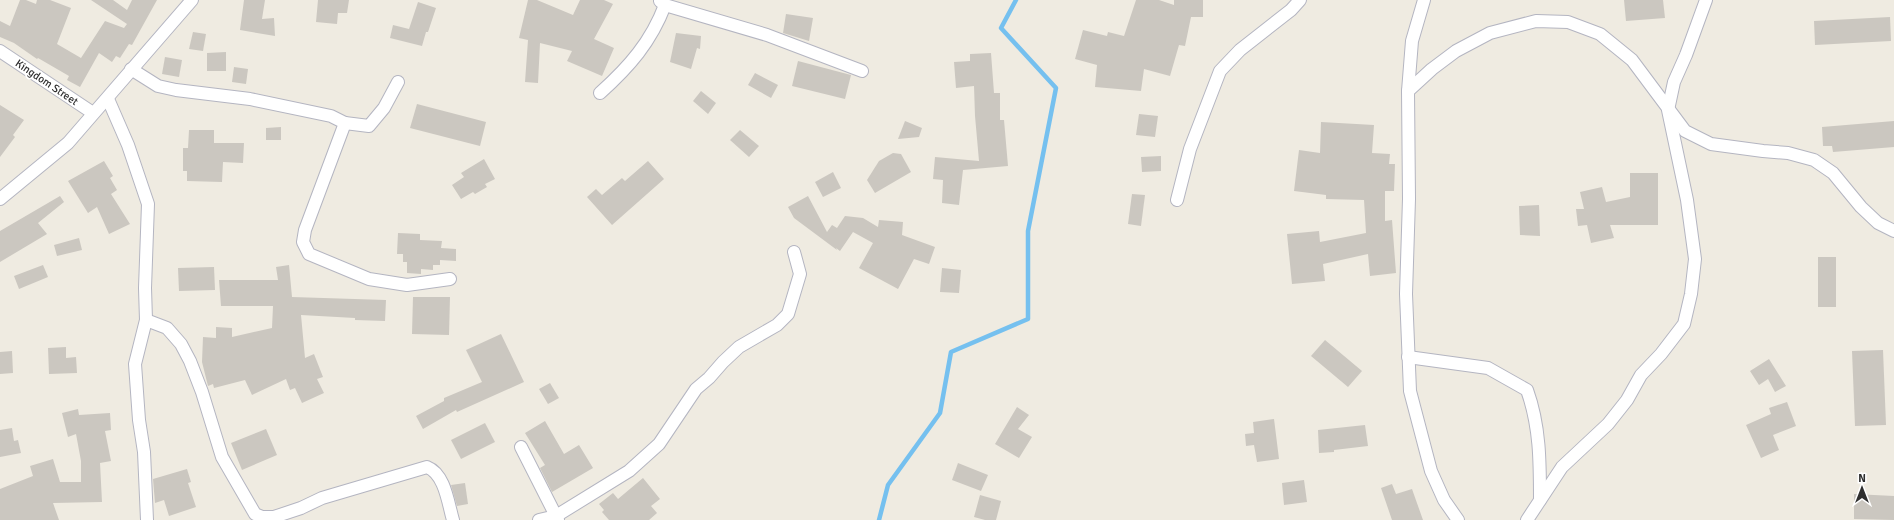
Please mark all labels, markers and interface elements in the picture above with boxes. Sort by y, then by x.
street label: Kingdom Street [13,57,81,108]
north arrow [1842,468,1882,508]
text: N [1858,472,1866,485]

